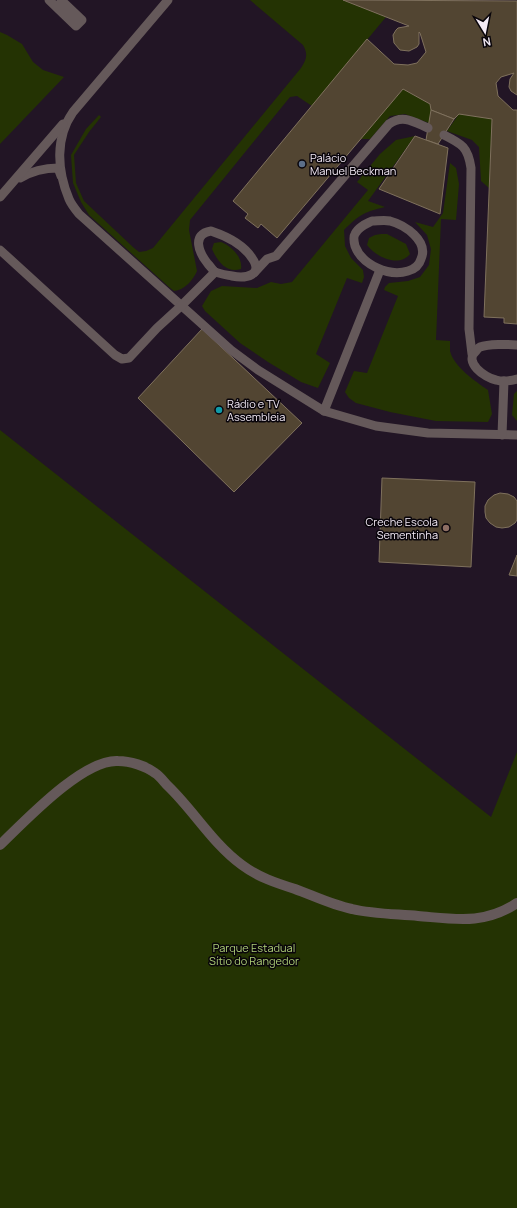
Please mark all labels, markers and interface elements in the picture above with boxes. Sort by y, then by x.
north arrow [465,12,505,52]
text: N [482,34,492,50]
place label: Palácio Manuel Beckman [310,150,396,178]
marker: Palácio Manuel Beckman [297,159,307,169]
place label: Rádio e TV Assembleia [227,396,285,424]
marker: Rádio e TV Assembleia [214,405,224,415]
place label: Creche Escola Sementinha [365,514,438,542]
marker: Creche Escola Sementinha [441,523,451,533]
park label: Parque Estadual Sítio do Rangedor [209,940,299,968]

